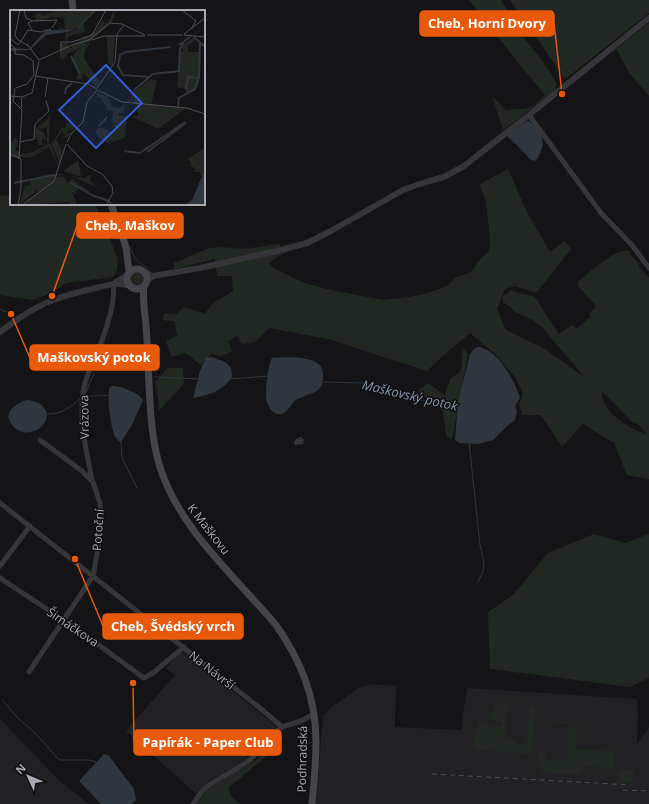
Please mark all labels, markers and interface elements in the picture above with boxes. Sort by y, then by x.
inset map [10,10,205,205]
callout: Cheb, Horní Dvory [420,11,554,36]
text: Cheb, Horní Dvory [428,14,547,32]
callout: Cheb, Maškov [77,213,183,238]
text: Cheb, Maškov [85,216,176,234]
callout: Maškovský potok [30,345,159,370]
text: Maškovský potok [37,348,152,366]
water label: Maškovský potok [360,375,460,415]
street label: Vrázova [75,395,93,439]
street label: K Maškovu [184,500,234,558]
street label: Potoční [88,507,108,552]
street label: Šimáčkova [44,603,102,651]
callout: Cheb, Švédský vrch [103,614,243,639]
text: Cheb, Švédský vrch [111,617,235,635]
street label: Na Návrší [185,647,239,694]
street label: Podhradská [293,725,311,793]
callout: Papírák - Paper Club [134,730,281,755]
text: Papírák - Paper Club [142,733,274,751]
north arrow [8,756,48,796]
text: N [12,760,29,777]

